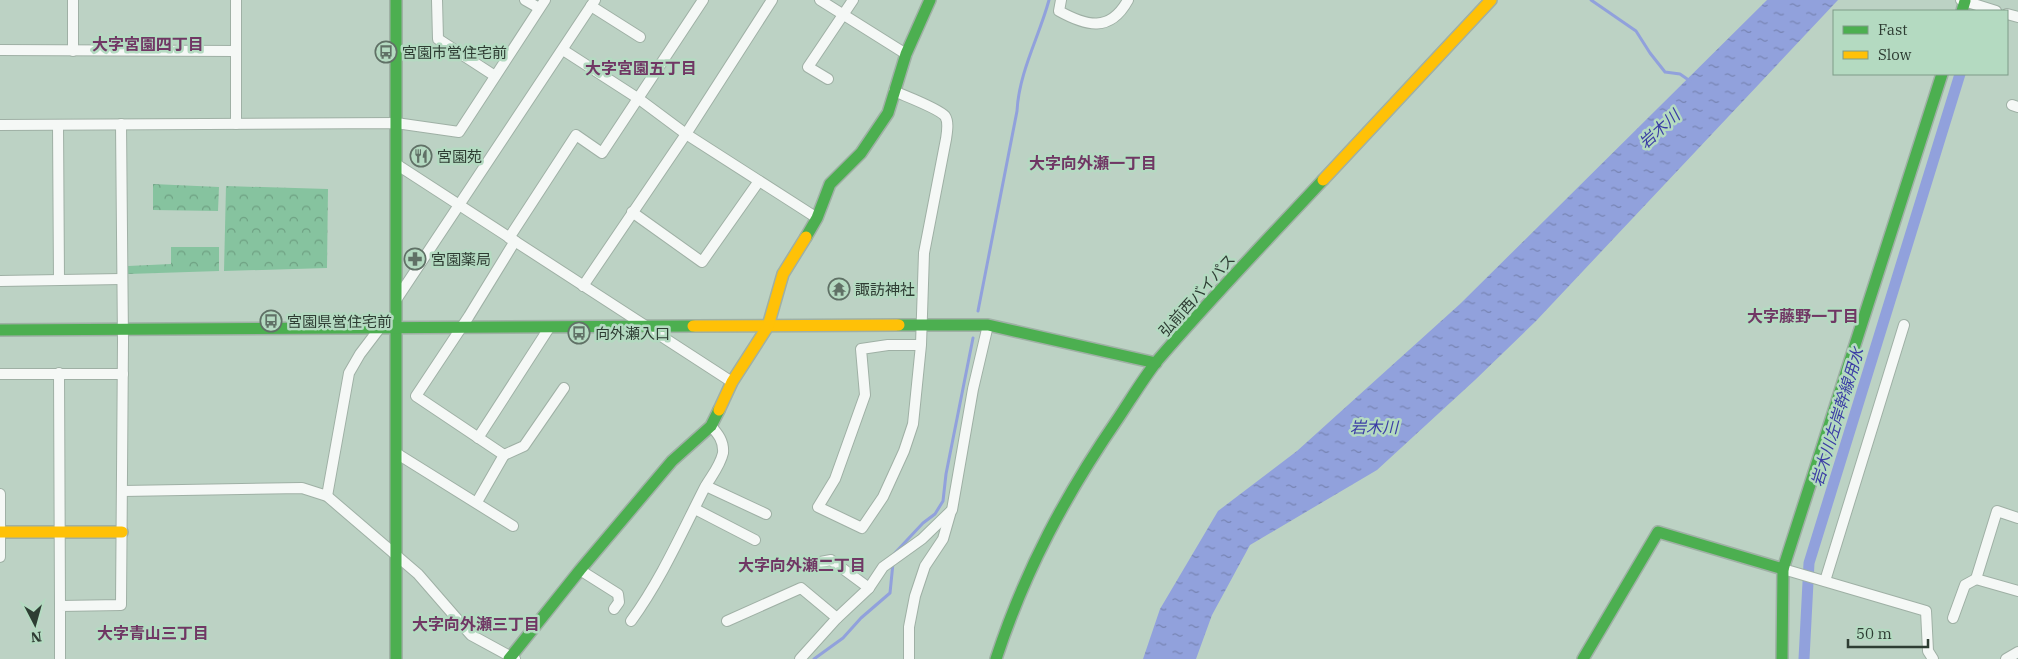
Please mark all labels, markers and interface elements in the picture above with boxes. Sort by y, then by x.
legend [1833,10,2008,75]
text: Fast [1878,20,1908,39]
district label: 大字宮園四丁目 [92,34,204,54]
bus stop icon: 宮園市営住宅前 [374,40,398,64]
place label: 宮園市営住宅前 [402,43,507,62]
text: Slow [1878,45,1912,64]
district label: 大字宮園五丁目 [585,58,697,78]
water label: 岩木川 [1634,104,1685,152]
restaurant icon: 宮園苑 [409,144,433,168]
place label: 宮園苑 [437,147,482,166]
district label: 大字向外瀬一丁目 [1029,153,1157,173]
pharmacy icon: 宮園薬局 [403,247,427,271]
place label: 宮園薬局 [431,250,491,269]
street label: 弘前西バイパス [1155,250,1239,340]
temple icon: 諏訪神社 [827,277,851,301]
place label: 諏訪神社 [855,280,915,299]
district label: 大字藤野一丁目 [1747,306,1859,326]
bus stop icon: 宮園県営住宅前 [259,309,283,333]
place label: 宮園県営住宅前 [287,312,392,331]
bus stop icon: 向外瀬入口 [567,321,591,345]
place label: 向外瀬入口 [595,324,670,343]
water label: 岩木川左岸幹線用水 [1806,343,1868,489]
water label: 岩木川 [1350,417,1400,437]
district label: 大字向外瀬二丁目 [738,555,866,575]
north arrow [10,599,60,649]
district label: 大字向外瀬三丁目 [412,614,540,634]
scale bar [1848,616,1928,648]
district label: 大字青山三丁目 [97,623,209,643]
text: 50 m [1856,624,1892,643]
text: N [30,627,43,646]

